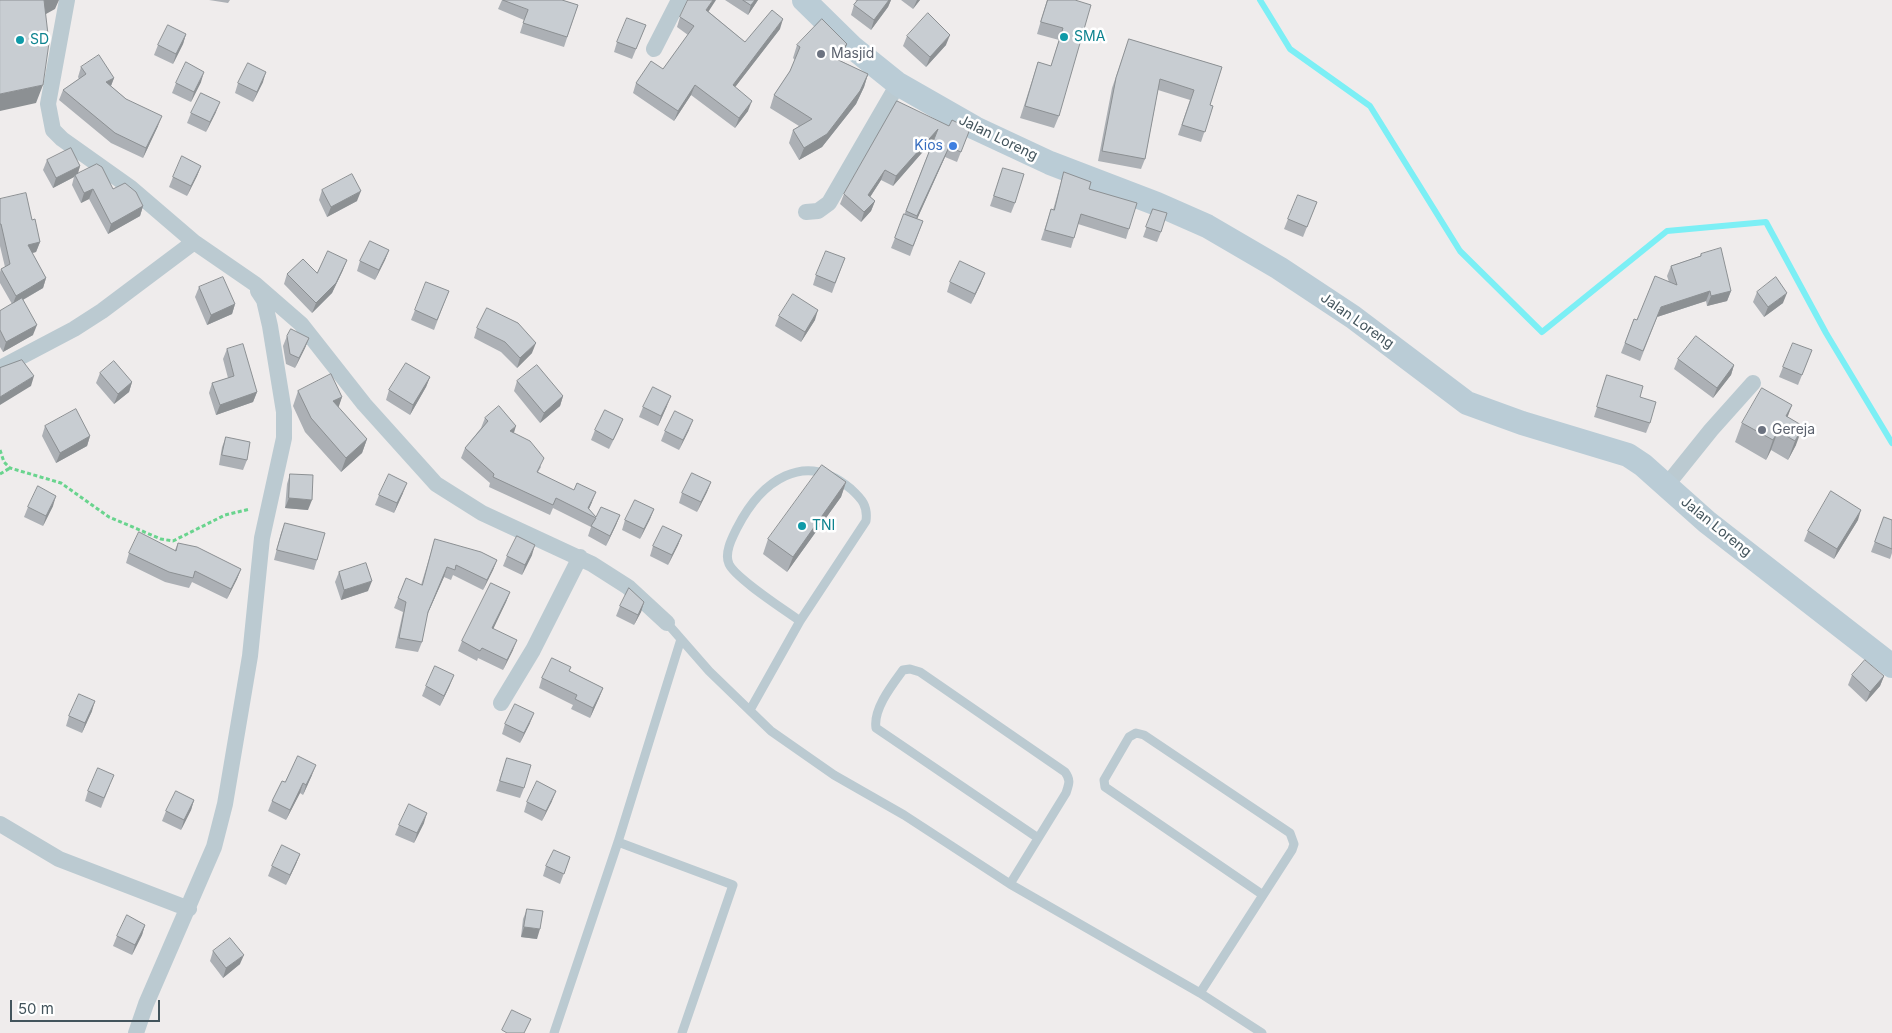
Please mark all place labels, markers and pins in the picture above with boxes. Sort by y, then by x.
place label: SMA [1074,29,1105,45]
marker: SMA [1058,31,1070,43]
place label: SD [30,32,49,48]
marker: SD [14,34,26,46]
place label: Masjid [831,46,874,62]
marker: Masjid [815,48,827,60]
place label: Kios [914,138,943,154]
marker: Kios [947,140,959,152]
place label: Gereja [1772,422,1815,438]
marker: Gereja [1756,424,1768,436]
place label: TNI [812,518,835,534]
marker: TNI [796,520,808,532]

